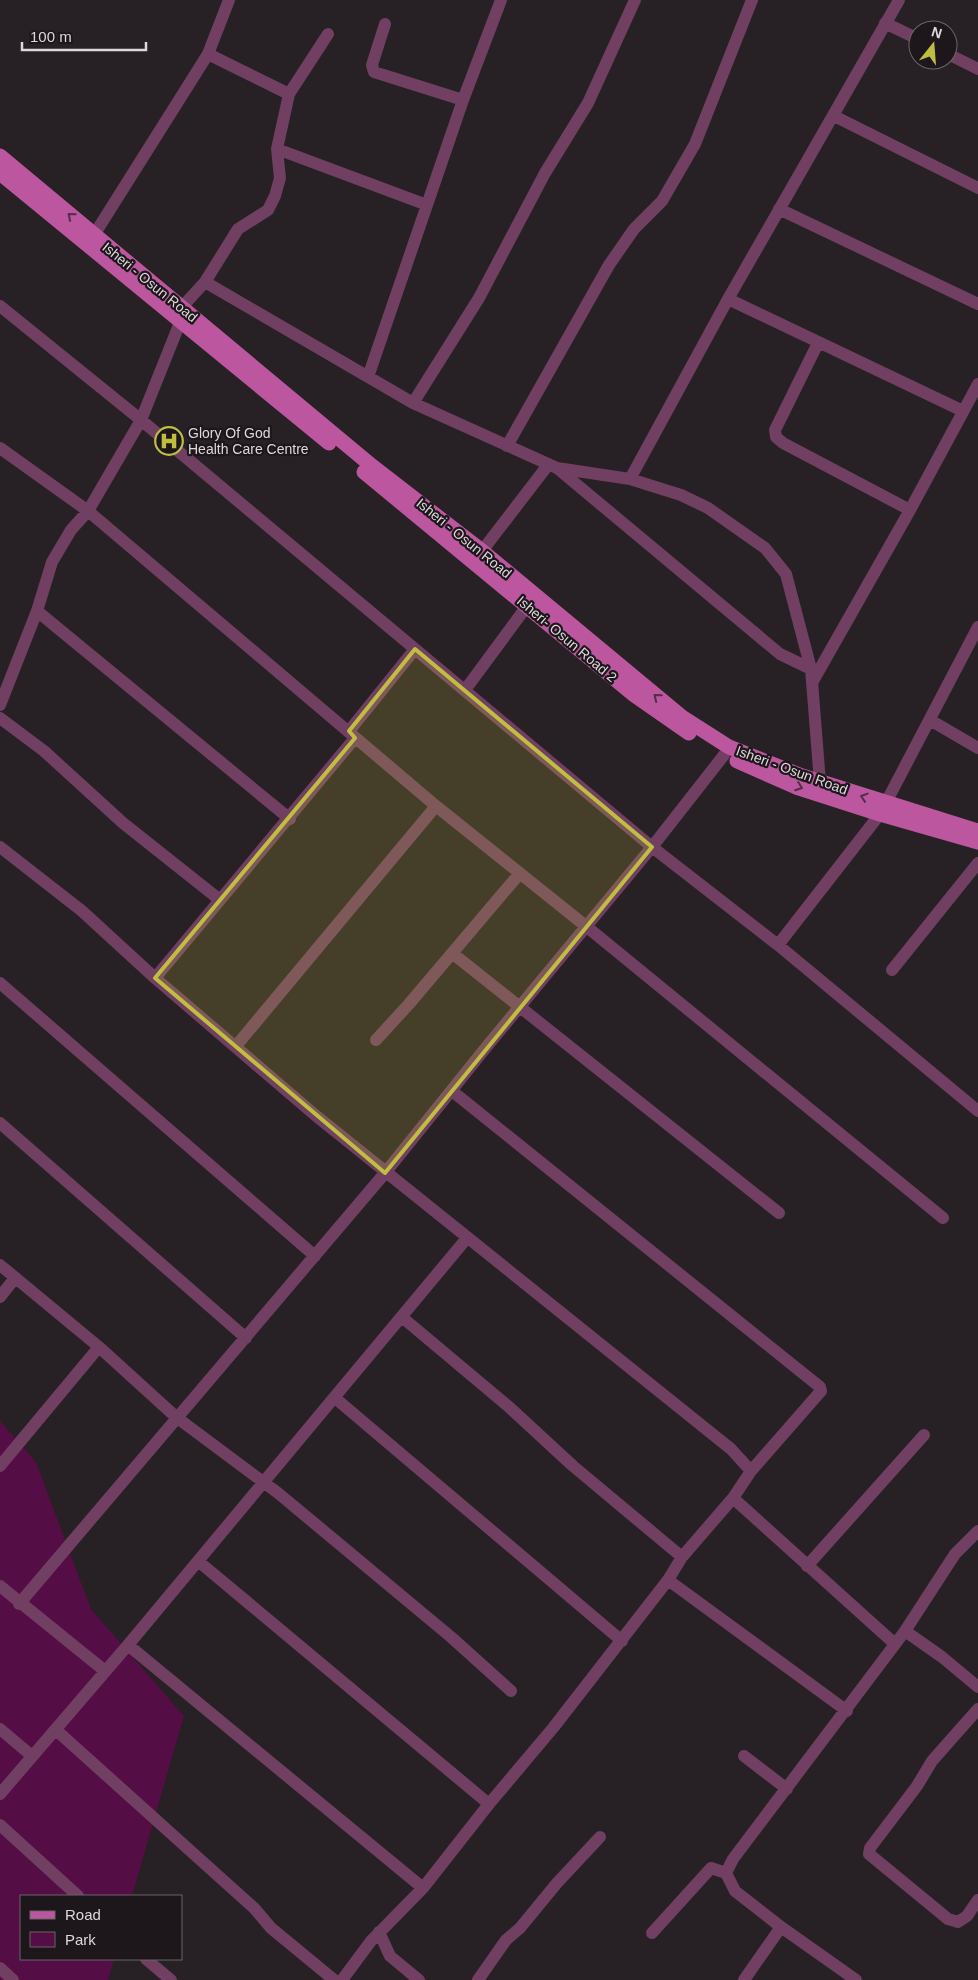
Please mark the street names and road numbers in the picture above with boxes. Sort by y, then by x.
street label: Isheri - Osun Road [99,239,201,325]
street label: Isheri - Osun Road [413,495,515,581]
street label: Isheri- Osun Road 2 [514,593,620,686]
street label: Isheri - Osun Road [734,742,850,798]

